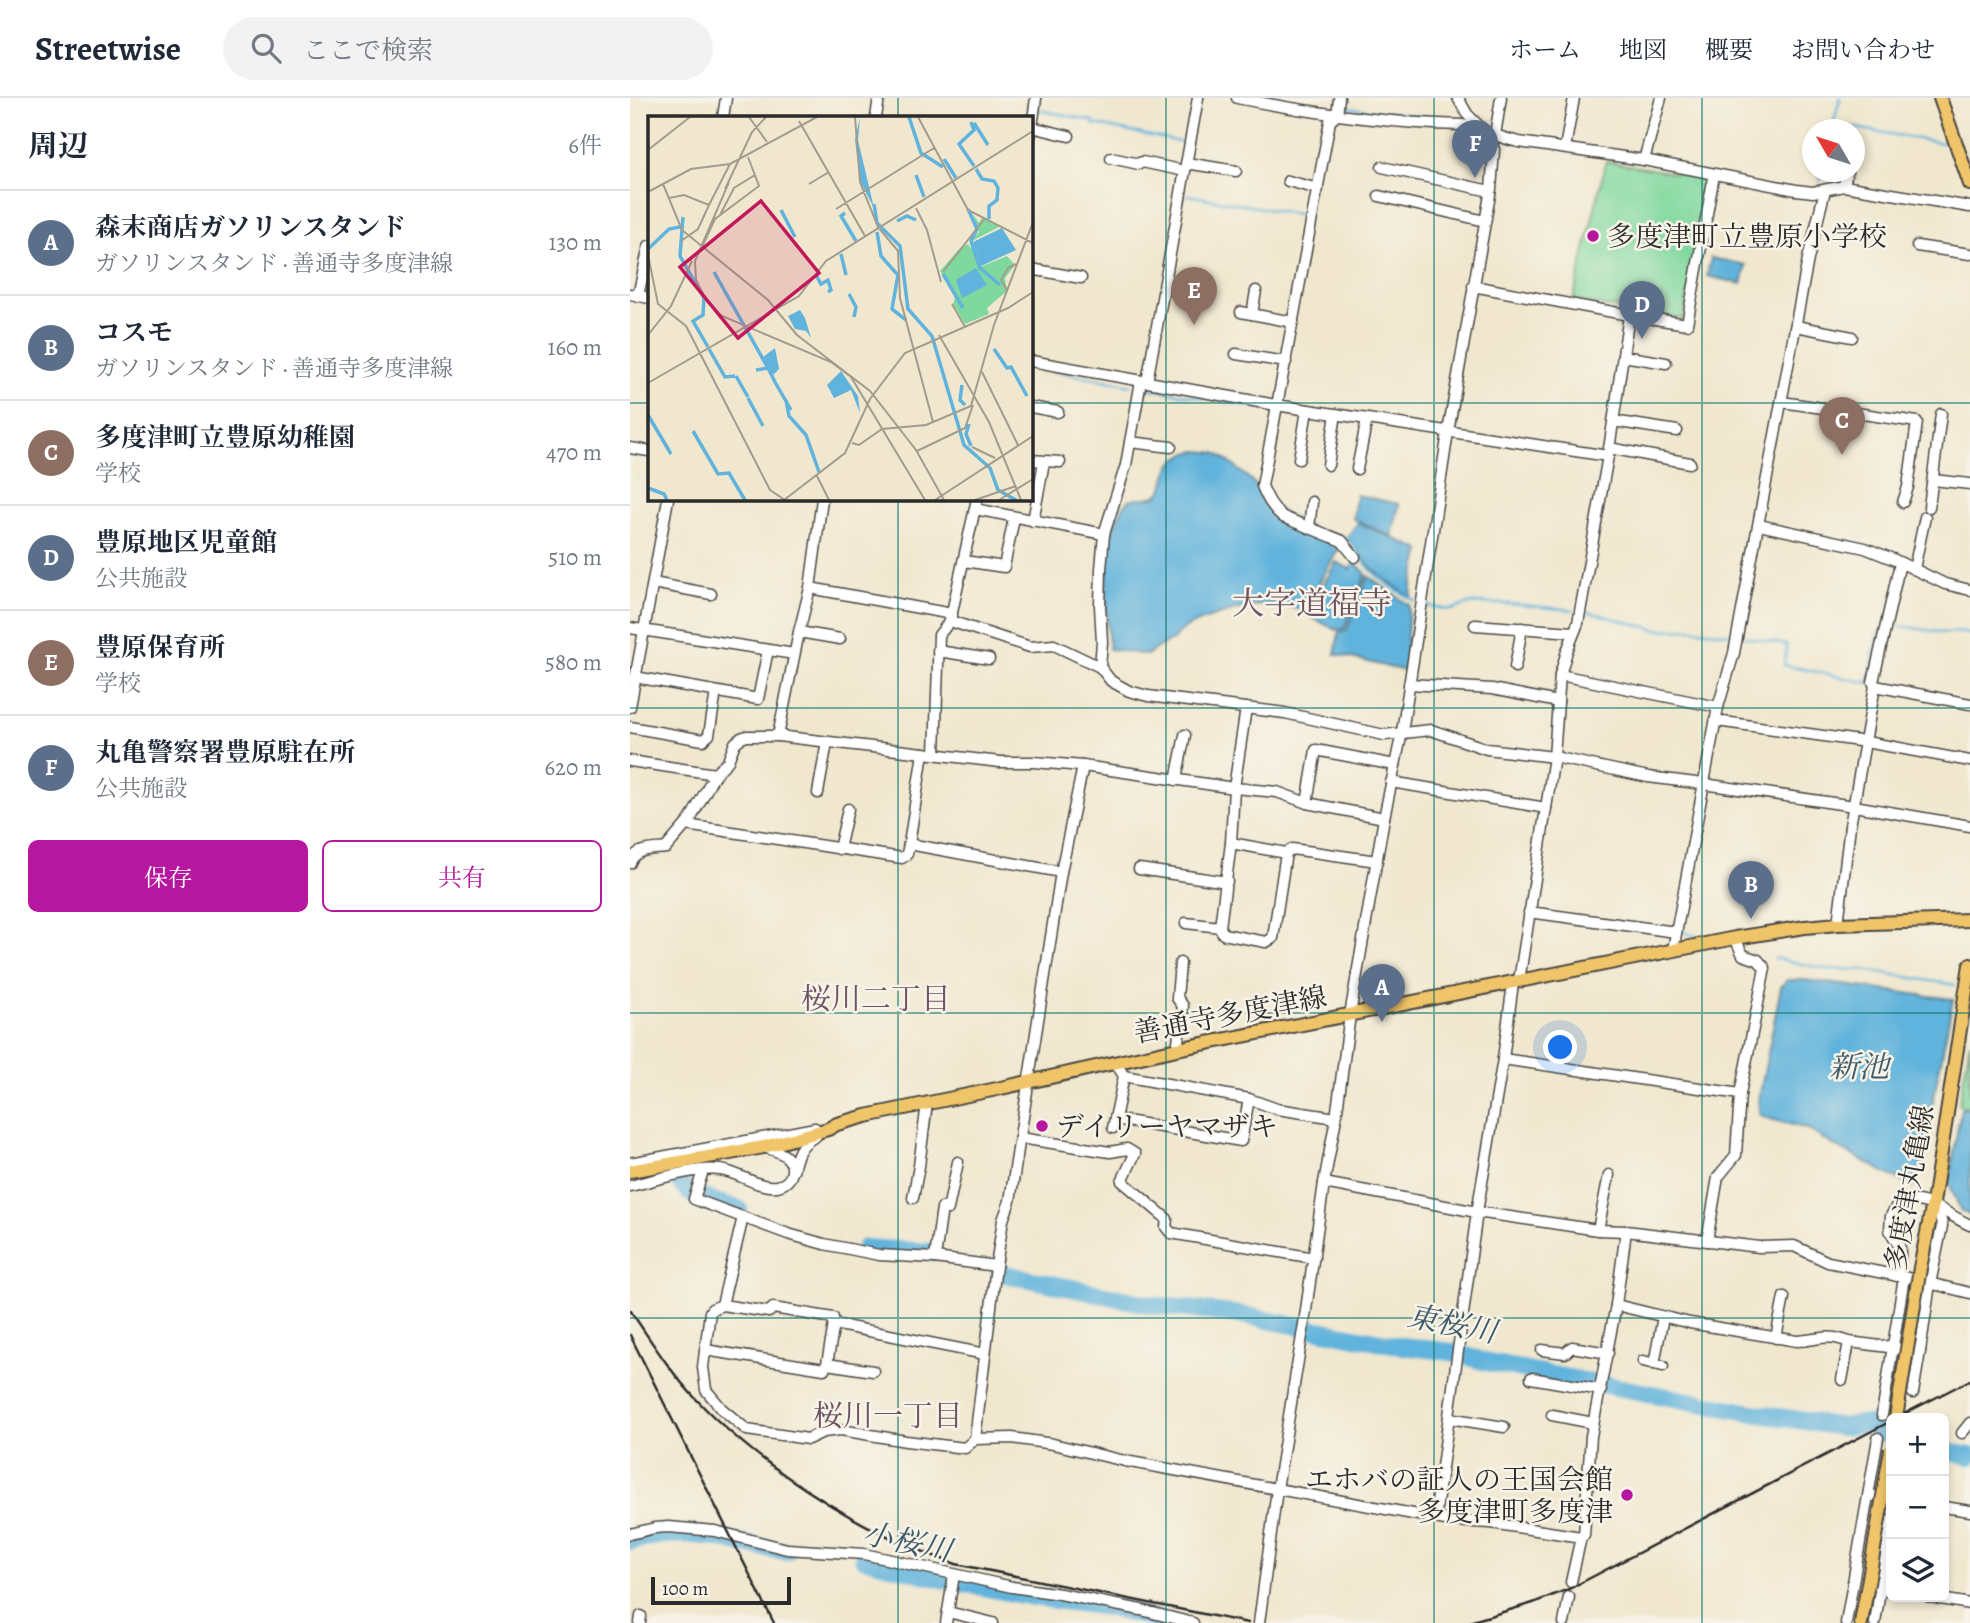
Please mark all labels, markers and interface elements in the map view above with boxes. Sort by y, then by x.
search box [223,17,713,80]
text: Streetwise [35,26,181,71]
icon: search [247,29,285,67]
text: ここで検索 [303,33,433,68]
text: ホーム [1509,34,1581,66]
text: 地図 [1619,34,1667,66]
text: 概要 [1705,34,1753,66]
text: お問い合わせ [1791,34,1935,66]
inset map [648,116,1032,500]
north arrow [1802,119,1865,182]
pin: F [1452,120,1498,178]
text: 周辺 [28,126,88,166]
text: 6件 [568,130,602,161]
text: 森末商店ガソリンスタンド [95,210,406,245]
place label: 多度津町立豊原小学校 [1607,218,1887,256]
text: A [44,227,58,258]
text: 130 m [549,227,602,258]
marker: 多度津町立豊原小学校 [1585,228,1601,244]
text: ガソリンスタンド · 善通寺多度津線 [95,248,453,279]
pin: E [1171,267,1217,325]
pin: D [1619,281,1665,339]
text: コスモ [95,315,173,350]
text: B [44,332,58,363]
text: 160 m [548,332,602,363]
text: ガソリンスタンド · 善通寺多度津線 [95,353,453,384]
pin: C [1819,397,1865,455]
text: 多度津町立豊原幼稚園 [95,420,355,455]
text: C [44,437,58,468]
text: 470 m [546,437,602,468]
text: 学校 [95,458,141,489]
text: 豊原地区児童館 [95,525,277,560]
text: D [43,542,59,573]
text: 510 m [548,542,602,573]
text: 公共施設 [95,563,187,594]
district label: 大字道福寺 [1232,581,1392,625]
text: 豊原保育所 [95,630,225,665]
text: E [44,647,58,678]
text: 580 m [545,647,602,678]
text: 学校 [95,668,141,699]
text: 丸亀警察署豊原駐在所 [95,735,355,770]
text: F [45,752,57,783]
text: 620 m [544,752,602,783]
text: 公共施設 [95,773,187,804]
button: 保存 [28,840,308,912]
button: 共有 [322,840,602,912]
pin: B [1728,861,1774,919]
pin: A [1359,964,1405,1022]
street label: 善通寺多度津線 [1130,978,1330,1052]
district label: 桜川二丁目 [801,979,951,1019]
your location [1543,1030,1577,1064]
water label: 新池 [1829,1047,1892,1087]
street label: 多度津丸亀線 [1877,1102,1943,1274]
place label: デイリーヤマザキ [1056,1108,1278,1146]
marker: デイリーヤマザキ [1034,1118,1050,1134]
water label: 東桜川 [1404,1296,1503,1353]
district label: 桜川一丁目 [813,1396,963,1436]
map controls [1886,1413,1949,1602]
button: + [1886,1413,1949,1476]
place label: エホバの証人の王国会館 多度津町多度津 [1305,1461,1613,1531]
button: − [1886,1476,1949,1539]
marker: エホバの証人の王国会館 多度津町多度津 [1619,1487,1635,1503]
water label: 小桜川 [859,1513,958,1572]
button: layers [1886,1539,1949,1602]
scale bar [651,1574,791,1606]
text: 100 m [662,1576,708,1602]

